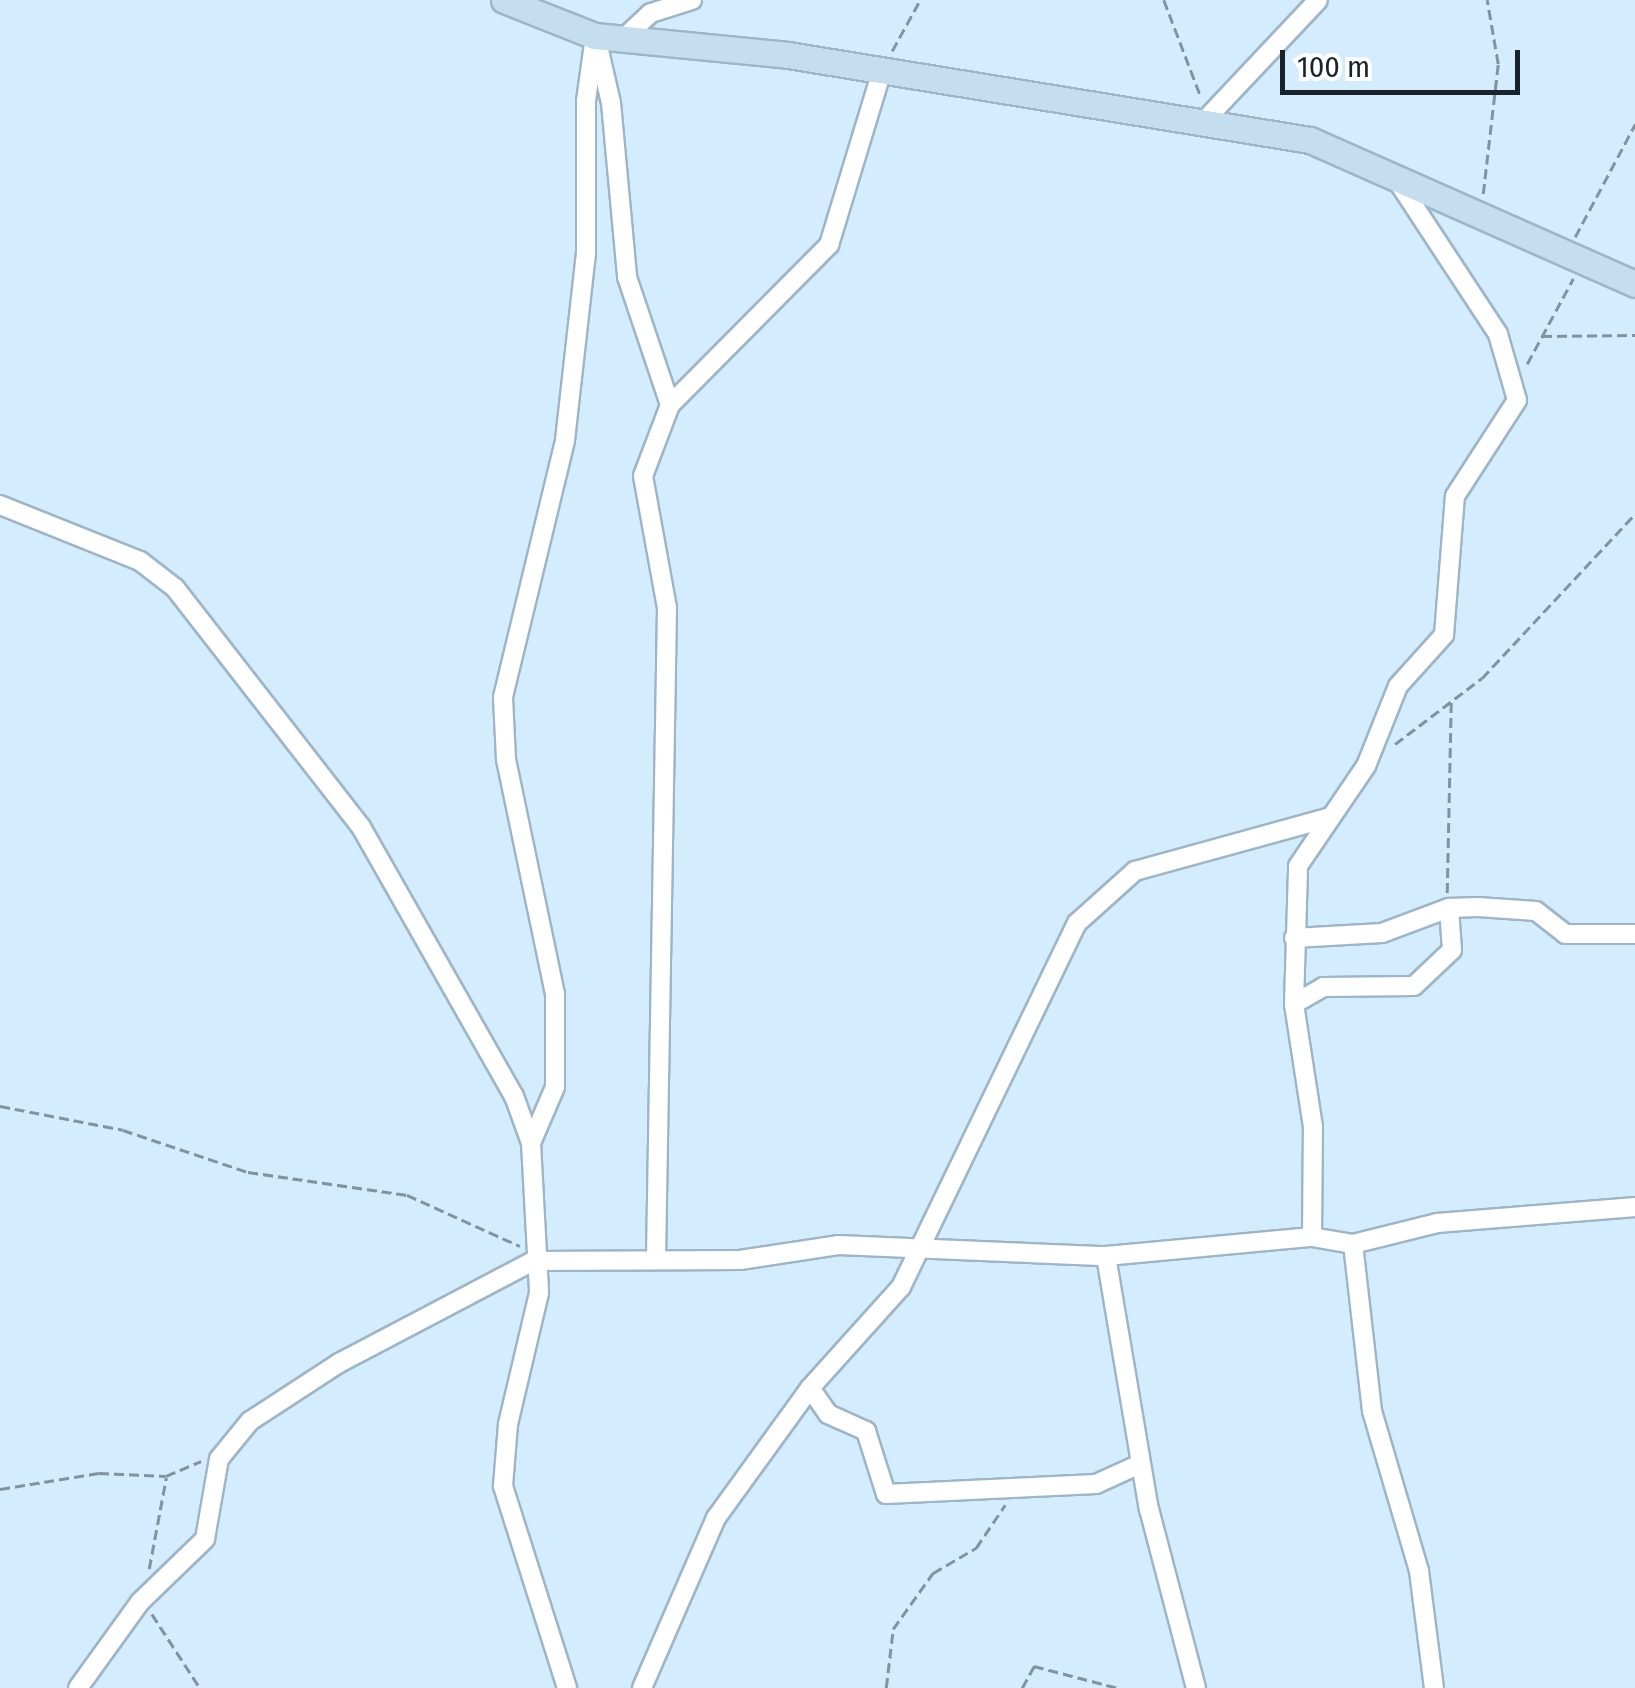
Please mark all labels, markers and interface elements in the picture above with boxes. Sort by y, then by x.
scale bar [1285,30,1525,92]
text: 100 m [1297,49,1370,85]

